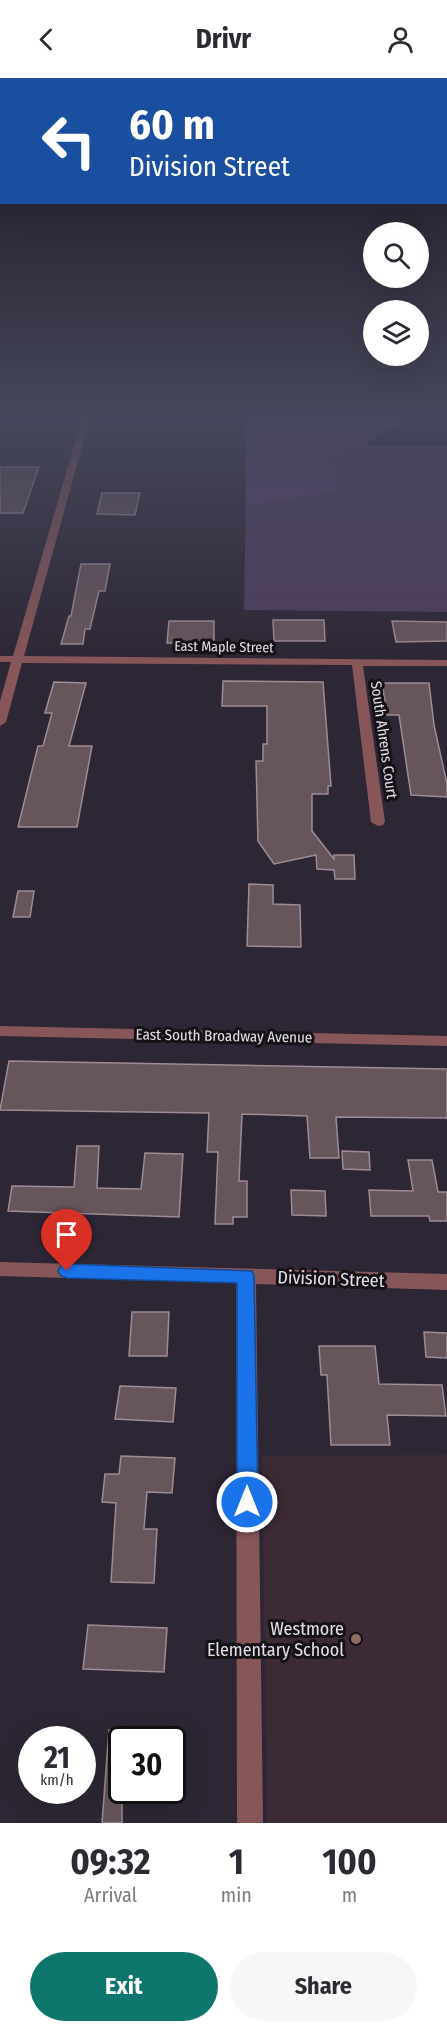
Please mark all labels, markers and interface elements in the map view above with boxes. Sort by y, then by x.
icon: back [30,23,63,56]
text: Drivr [196,23,251,55]
icon: person [384,23,417,56]
text: 60 m [129,100,215,150]
icon: left [30,102,108,180]
text: Division Street [129,151,290,183]
map controls [363,222,429,366]
button: search [363,222,429,288]
button: layers [363,300,429,366]
street label: East Maple Street [174,638,274,656]
street label: South Ahrens Court [367,680,401,800]
street label: East South Broadway Avenue [136,1025,312,1047]
pin [41,1209,92,1271]
icon: arrive [50,1218,83,1251]
street label: Division Street [277,1266,385,1292]
position arrow [215,1470,279,1534]
place label: Westmore Elementary School [207,1618,344,1661]
marker: Westmore Elementary School [349,1632,363,1646]
speed limit sign: 30 [108,1726,186,1804]
text: 21 [44,1740,70,1776]
text: km/h [40,1771,74,1789]
text: 09:32 [70,1840,151,1884]
text: 1 [229,1840,244,1884]
text: 100 [322,1840,377,1884]
text: Arrival [84,1883,137,1907]
text: min [221,1883,252,1907]
text: m [342,1883,357,1907]
button: Exit [30,1952,218,2021]
button: Share [230,1952,417,2021]

